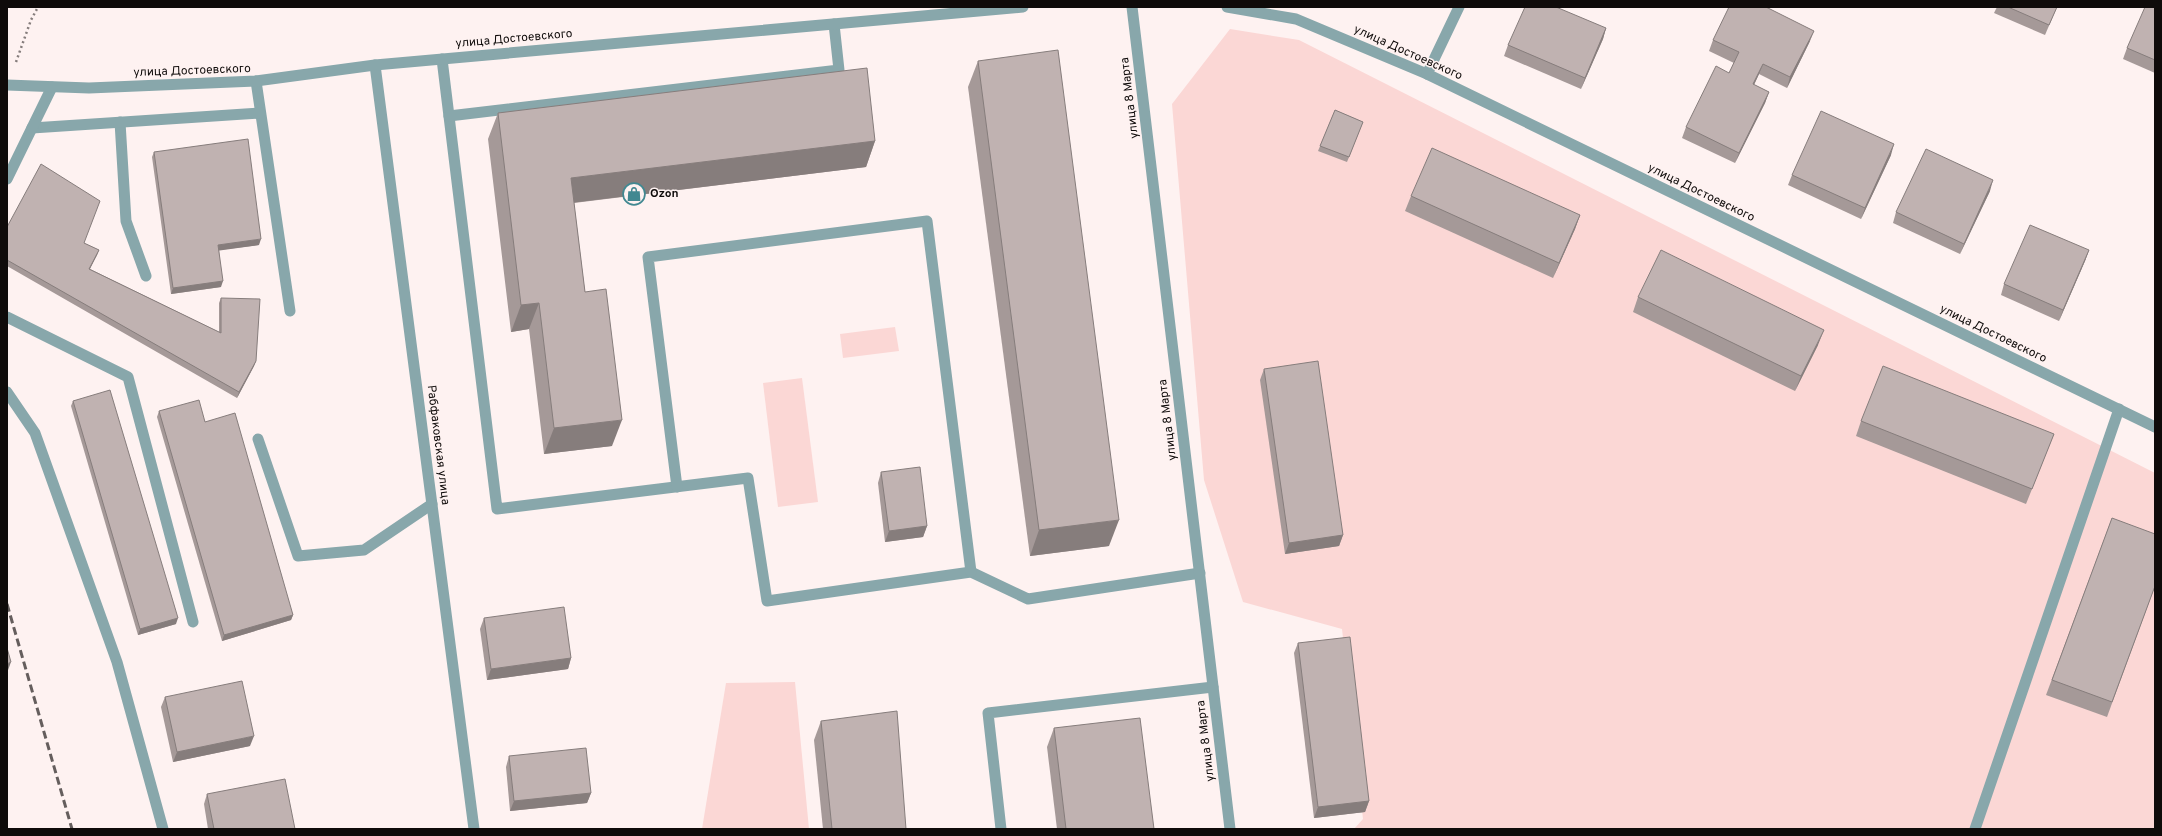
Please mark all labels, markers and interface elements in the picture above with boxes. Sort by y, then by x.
street label: улица Достоевского [1351,22,1465,84]
street label: улица Достоевского [455,26,574,52]
street label: улица 8 Марта [1117,56,1143,140]
street label: улица Достоевского [133,61,251,81]
street label: улица Достоевского [1645,160,1758,226]
shop icon: Ozon [621,181,647,207]
place label: Ozon [650,186,679,202]
street label: улица Достоевского [1937,301,2050,367]
street label: улица 8 Марта [1155,378,1181,462]
street label: Рабфаковская улица [423,384,453,506]
street label: улица 8 Марта [1193,699,1219,783]

